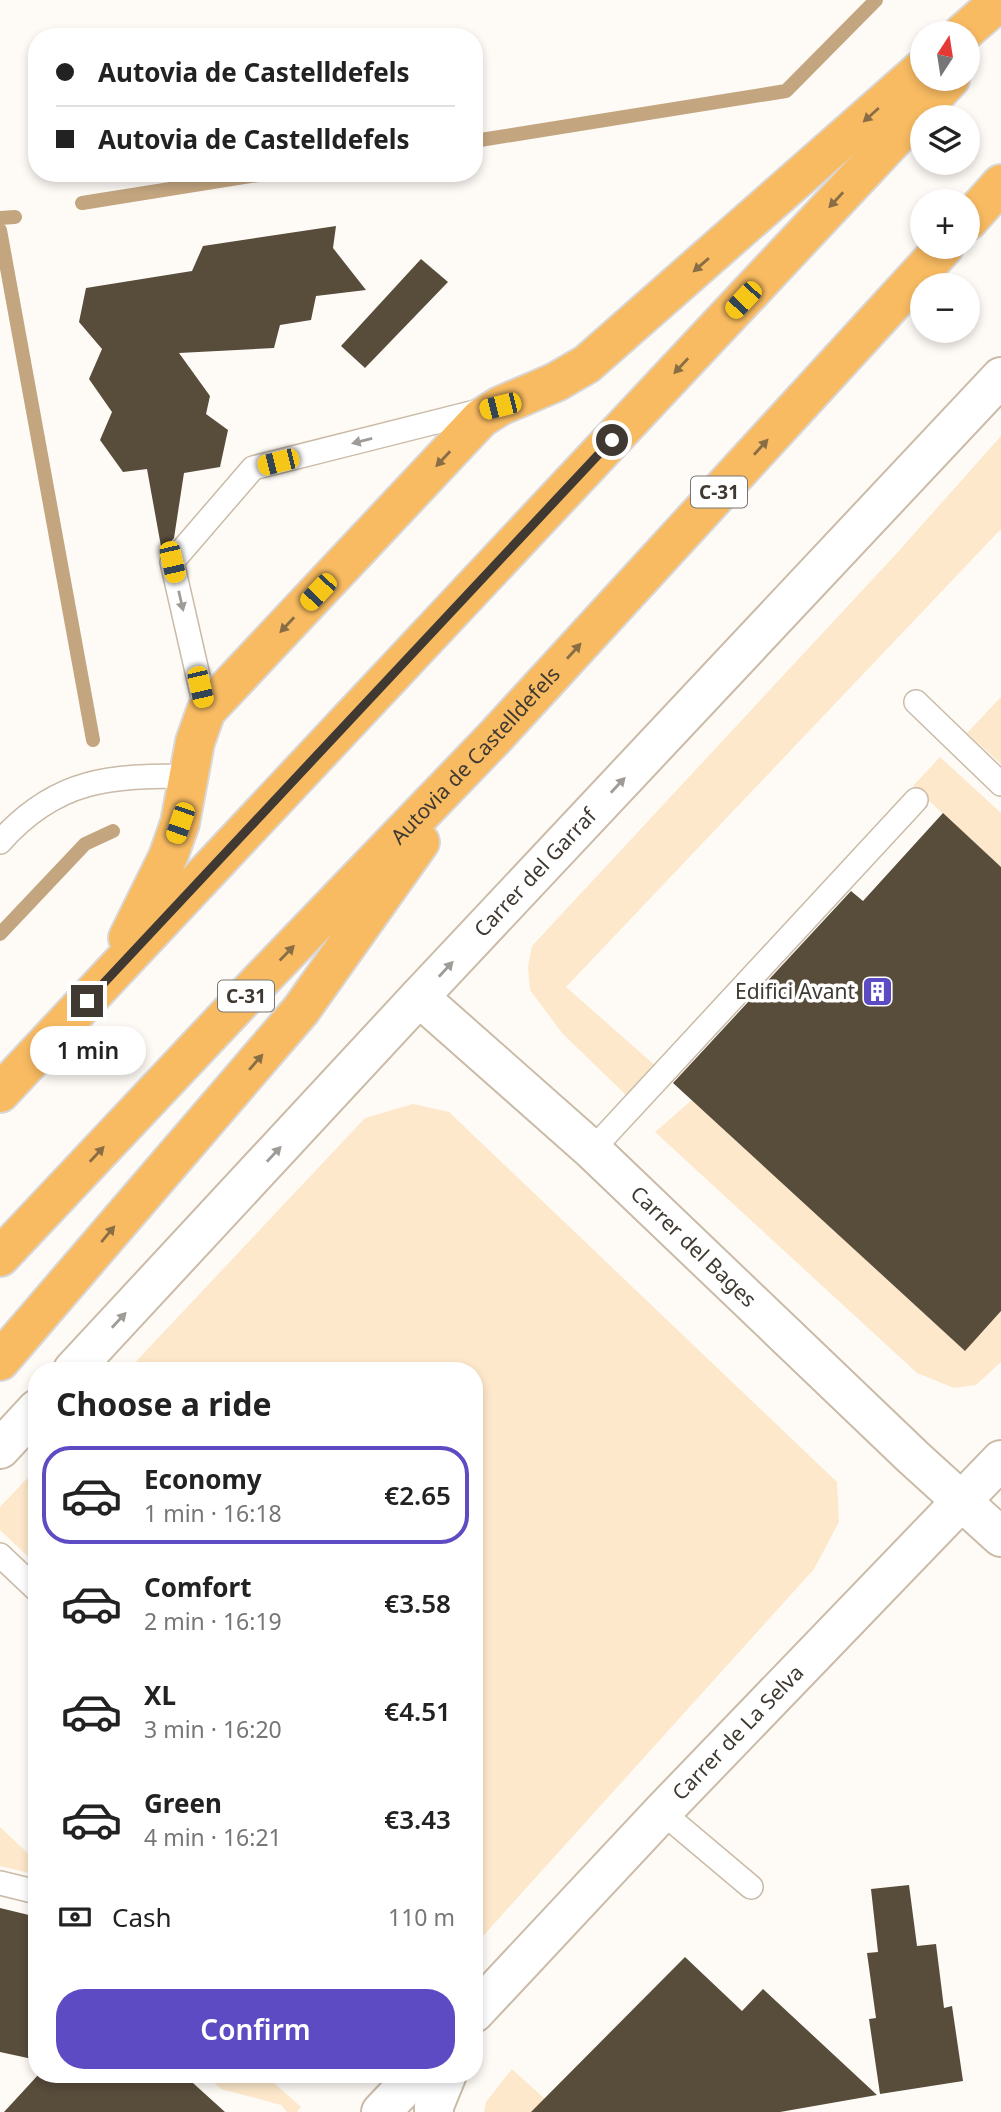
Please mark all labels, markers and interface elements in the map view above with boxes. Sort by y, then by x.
north arrow [910,21,980,91]
map controls [910,21,980,343]
text: Autovia de Castelldefels [98,54,410,90]
button: layers [910,105,980,175]
one-way arrow [862,107,880,123]
text: Autovia de Castelldefels [98,121,410,157]
button: + [910,189,980,259]
one-way arrow [829,191,845,208]
one-way arrow [693,257,710,273]
button: − [910,273,980,343]
car [721,277,766,323]
one-way arrow [673,357,689,374]
car [478,391,523,421]
route start [596,424,628,456]
one-way arrow [351,436,373,447]
one-way arrow [752,439,768,456]
car [256,447,301,477]
one-way arrow [434,450,451,467]
road number: C-31 [691,477,747,508]
car [158,539,187,585]
car [296,569,341,615]
one-way arrow [176,590,187,612]
one-way arrow [280,616,296,633]
one-way arrow [565,643,581,660]
street label: Autovia de Castelldefels [384,660,566,850]
car [186,664,215,710]
one-way arrow [610,777,626,794]
car [164,800,197,846]
street label: Carrer del Garraf [468,801,603,943]
one-way arrow [278,945,294,962]
one-way arrow [438,960,454,978]
building icon: Edifici Avant [861,975,895,1009]
place label: Edifici Avant [735,977,855,1005]
road number: C-31 [218,980,274,1012]
route end [71,985,103,1017]
callout: 1 min [29,1026,145,1074]
text: 1 min [57,1034,119,1066]
one-way arrow [248,1053,264,1071]
one-way arrow [89,1146,105,1163]
one-way arrow [266,1146,282,1163]
street label: Carrer del Bages [625,1179,763,1313]
one-way arrow [100,1226,115,1243]
one-way arrow [111,1312,127,1329]
text: Choose a ride [56,1382,272,1425]
text: Economy [144,1461,262,1497]
icon: car [60,1464,123,1527]
text: €2.65 [384,1477,451,1513]
text: 1 min · 16:18 [144,1497,282,1529]
text: Comfort [144,1569,252,1605]
icon: car [60,1572,123,1635]
text: €3.58 [384,1585,451,1621]
text: 2 min · 16:19 [144,1605,282,1637]
street label: Carrer de La Selva [666,1658,809,1806]
text: XL [144,1677,176,1713]
icon: car [60,1680,123,1743]
text: €4.51 [384,1693,451,1729]
text: 3 min · 16:20 [144,1713,282,1745]
text: Green [144,1785,222,1821]
icon: car [60,1788,123,1851]
text: €3.43 [384,1801,451,1837]
text: 4 min · 16:21 [144,1821,282,1853]
icon: cash [56,1898,94,1936]
text: Cash [112,1899,172,1935]
text: 110 m [388,1901,455,1933]
button: Confirm [56,1989,455,2069]

